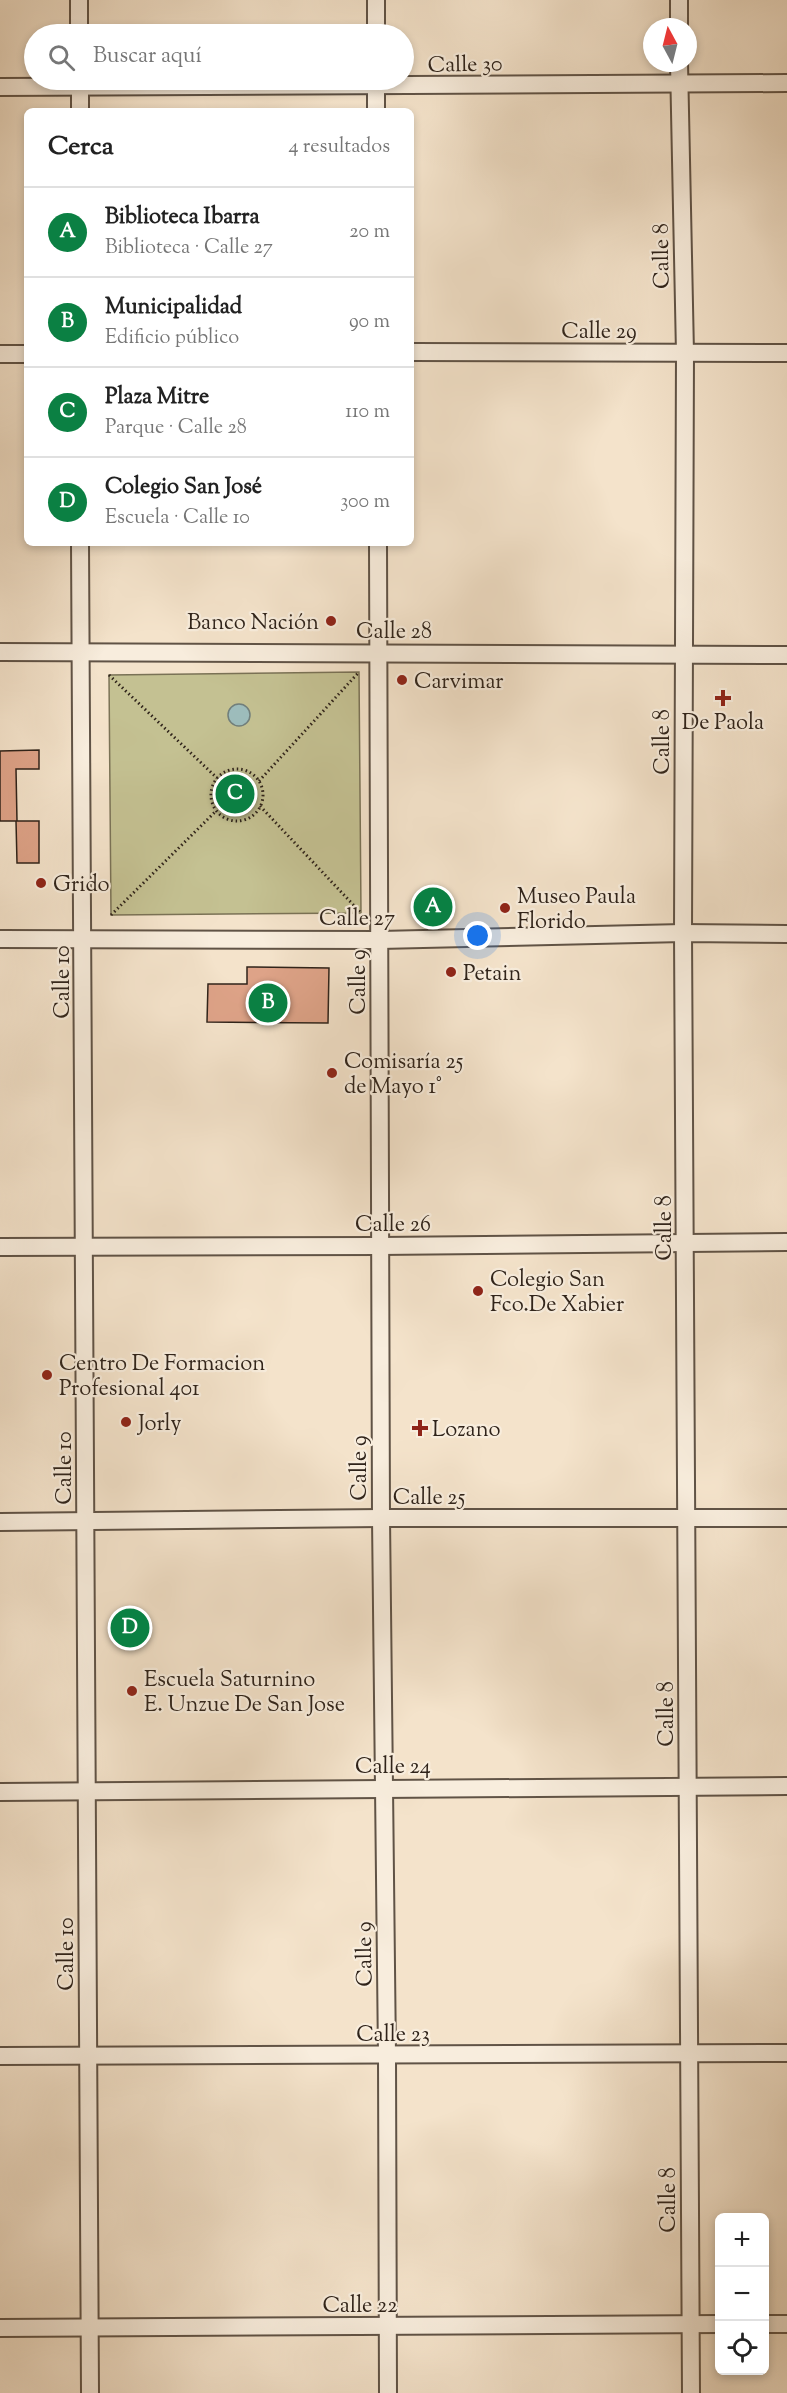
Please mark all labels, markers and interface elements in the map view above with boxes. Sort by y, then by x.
north arrow [643,18,697,72]
search box [24,24,414,90]
icon: search [45,41,78,74]
text: Buscar aquí [93,41,202,73]
street label: Calle 30 [427,49,503,83]
text: Cerca [48,129,114,166]
text: 4 resultados [288,133,390,162]
text: Biblioteca Ibarra [105,202,260,234]
text: A [59,218,76,247]
text: 20 m [349,218,390,247]
street label: Calle 8 [646,223,680,289]
text: Biblioteca · Calle 27 [105,234,273,263]
text: Municipalidad [105,292,242,324]
text: B [61,308,74,337]
text: 90 m [349,308,390,337]
street label: Calle 29 [561,317,637,349]
text: Edificio público [105,324,239,353]
text: Plaza Mitre [105,382,209,414]
text: C [59,398,76,427]
text: 110 m [345,398,390,427]
text: Parque · Calle 28 [105,414,247,443]
text: Colegio San José [105,472,262,504]
text: D [60,488,75,517]
text: 300 m [340,488,390,517]
text: Escuela · Calle 10 [105,504,250,533]
place label: Banco Nación [187,608,319,640]
marker: Banco Nación [324,614,338,628]
street label: Calle 28 [356,617,432,649]
place label: Carvimar [414,667,504,699]
marker: Carvimar [395,673,409,687]
marker: De Paola [716,691,730,705]
place label: De Paola [682,708,764,740]
street label: Calle 8 [648,709,680,775]
pin: C [216,772,254,816]
place label: Grido [53,870,110,902]
marker: Grido [34,876,48,890]
place label: Museo Paula Florido [517,882,636,939]
pin: A [414,884,452,930]
marker: Museo Paula Florido [498,901,512,915]
street label: Calle 27 [319,904,395,936]
your location [463,921,492,950]
street label: Calle 10 [48,945,80,1019]
street label: Calle 9 [344,949,376,1015]
place label: Petain [463,959,522,991]
marker: Petain [444,965,458,979]
pin: B [248,980,288,1026]
place label: Comisaría 25 de Mayo 1° [344,1047,464,1104]
marker: Comisaría 25 de Mayo 1° [325,1066,339,1080]
street label: Calle 8 [650,1195,682,1261]
street label: Calle 26 [355,1210,431,1242]
place label: Colegio San Fco.De Xabier [490,1265,624,1322]
marker: Colegio San Fco.De Xabier [471,1284,485,1298]
place label: Centro De Formacion Profesional 401 [59,1349,265,1406]
marker: Centro De Formacion Profesional 401 [40,1368,54,1382]
place label: Jorly [137,1409,181,1441]
marker: Jorly [119,1415,133,1429]
place label: Lozano [432,1415,501,1447]
marker: Lozano [413,1421,427,1435]
street label: Calle 10 [50,1431,82,1505]
street label: Calle 9 [345,1435,377,1501]
street label: Calle 25 [393,1483,466,1515]
pin: D [110,1606,150,1650]
place label: Escuela Saturnino E. Unzue De San Jose [144,1665,345,1722]
street label: Calle 8 [652,1681,684,1747]
marker: Escuela Saturnino E. Unzue De San Jose [125,1684,139,1698]
street label: Calle 24 [355,1752,431,1784]
street label: Calle 10 [52,1917,84,1991]
street label: Calle 9 [349,1921,383,1987]
street label: Calle 23 [356,2020,430,2052]
street label: Calle 8 [654,2167,686,2233]
map controls [715,2213,769,2375]
button: + [715,2213,769,2267]
button: − [715,2267,769,2321]
street label: Calle 22 [322,2291,398,2323]
button: locate [715,2321,769,2375]

